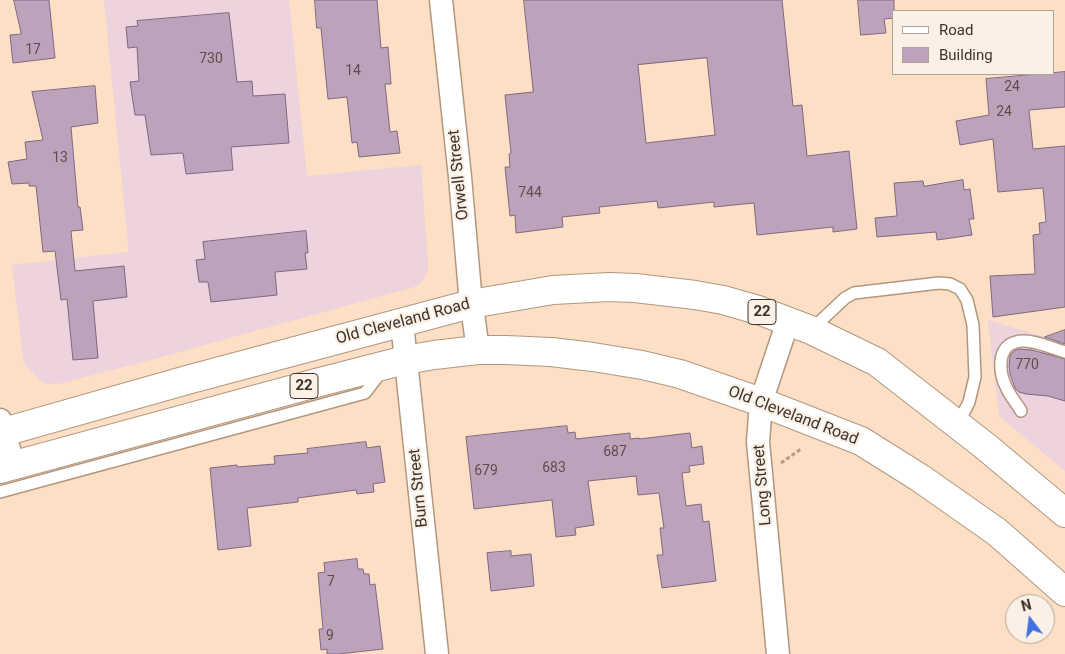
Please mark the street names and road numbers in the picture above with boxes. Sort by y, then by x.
street label: Orwell Street [445,129,473,221]
street label: Old Cleveland Road [334,295,472,349]
road number: 22 [748,300,776,324]
road number: 22 [290,374,318,398]
street label: Old Cleveland Road [725,382,861,450]
street label: Long Street [750,443,776,527]
street label: Burn Street [405,448,433,528]

